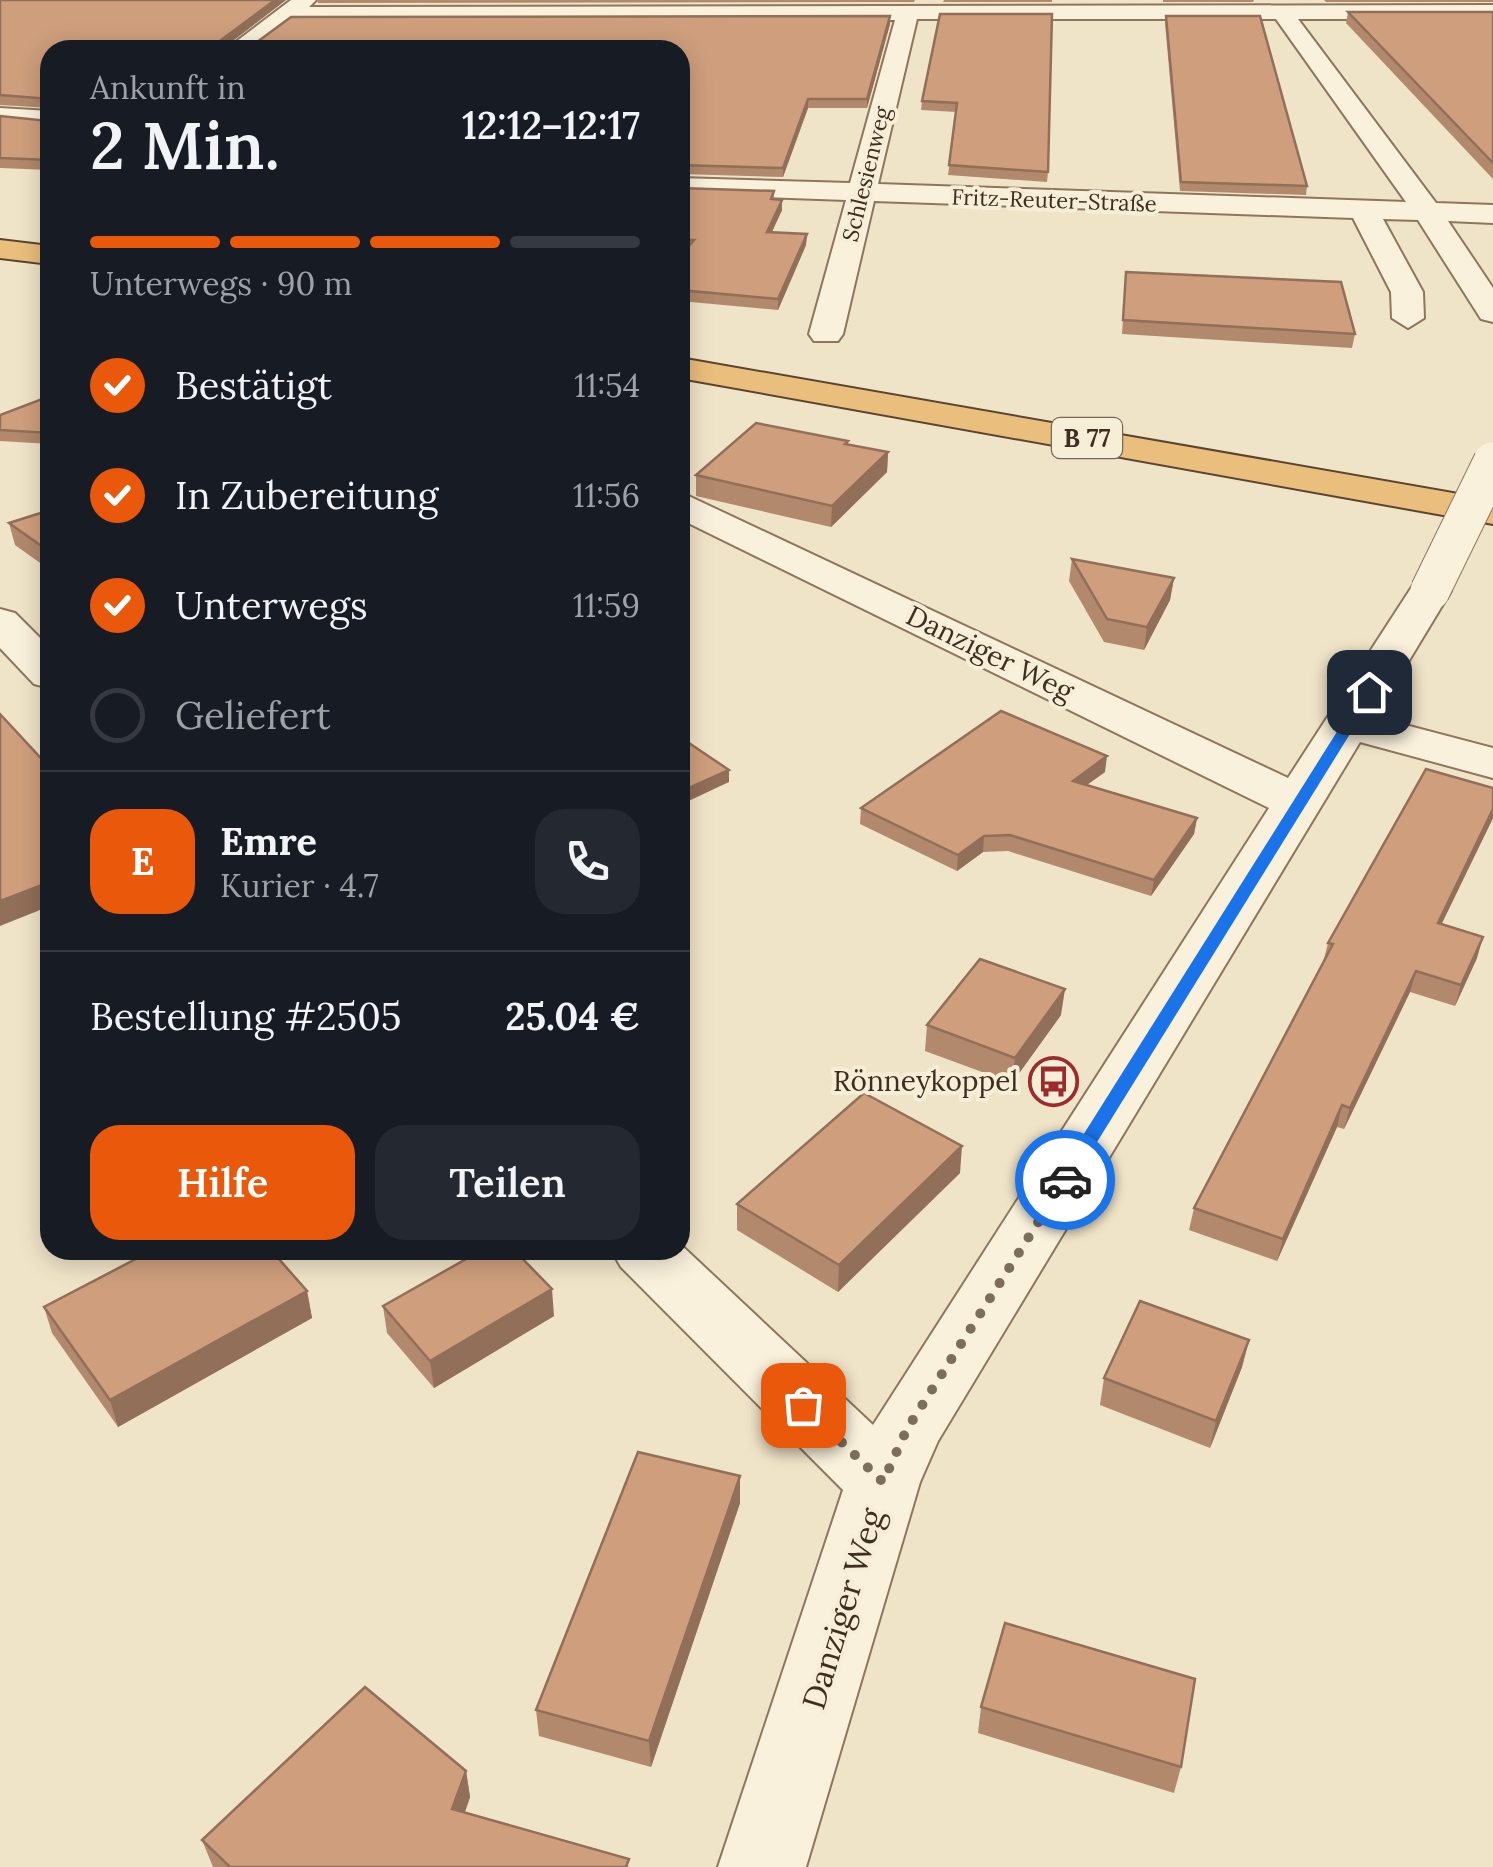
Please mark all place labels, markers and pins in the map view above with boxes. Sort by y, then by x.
pin [1327,650,1412,735]
bus stop icon: Rönneykoppel [1027,1055,1079,1107]
place label: Rönneykoppel [833,1063,1018,1099]
pin [761,1363,846,1448]

